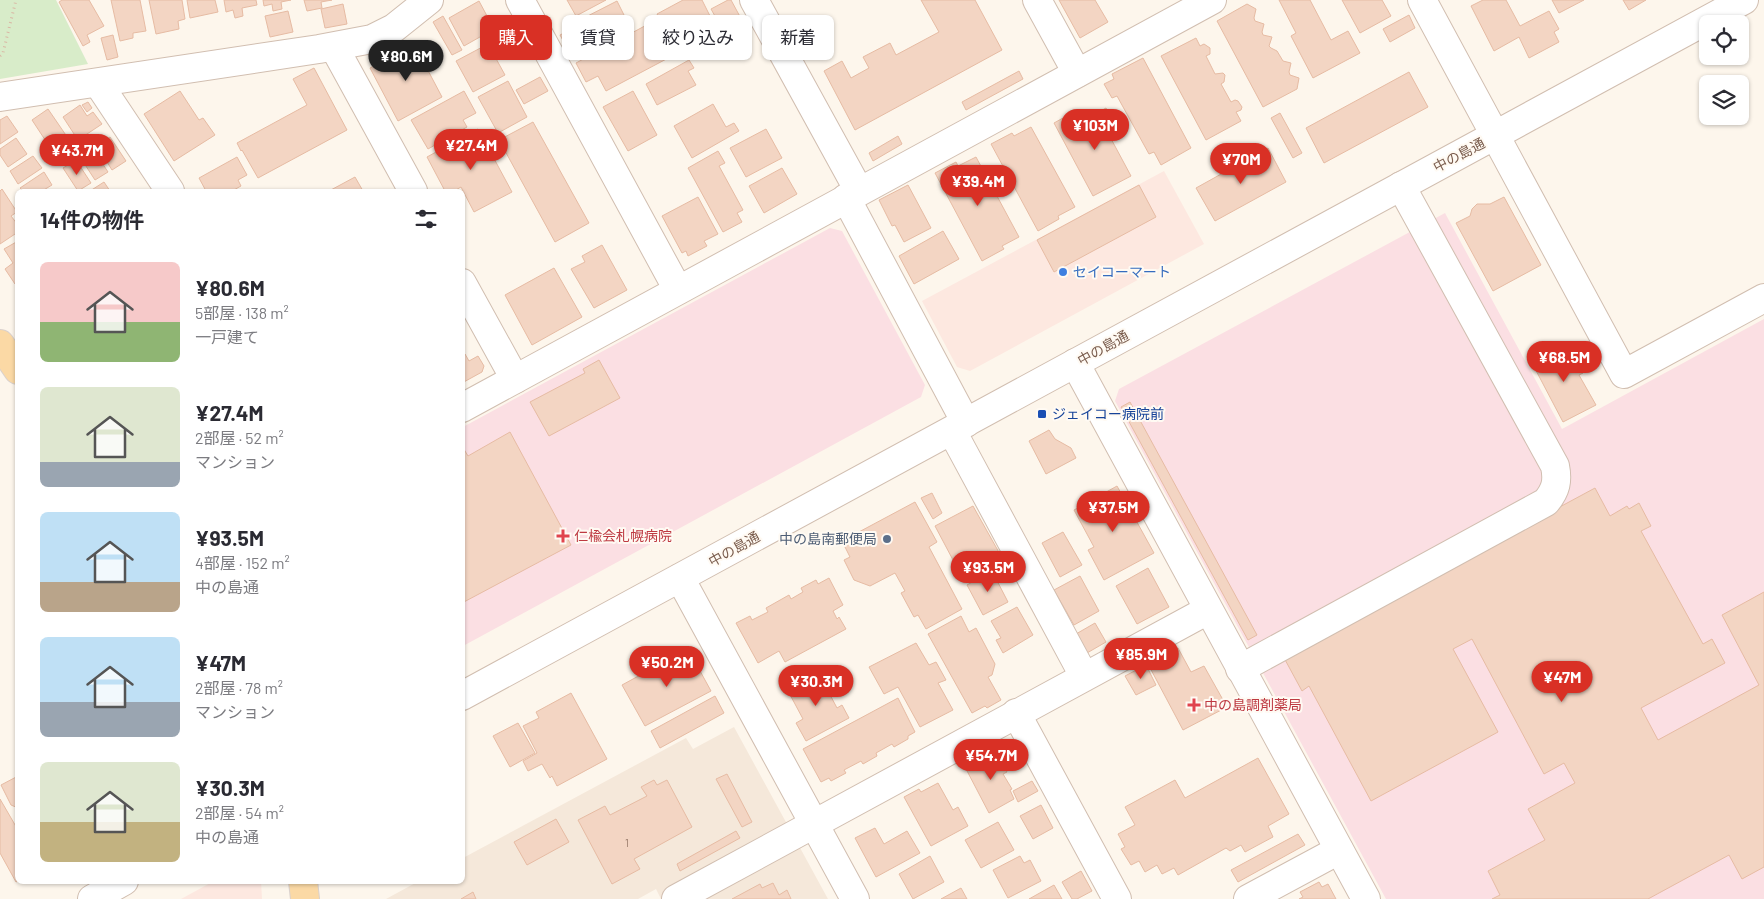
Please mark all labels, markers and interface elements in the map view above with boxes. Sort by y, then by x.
chip: 購入 [480,15,552,60]
chip: 賃貸 [562,15,634,60]
chip: 絞り込み [644,15,752,60]
chip: 新着 [762,15,834,60]
map controls [1699,15,1749,125]
button: locate [1699,15,1749,65]
pin: ¥80.6M [365,39,447,82]
text: ¥80.6M [379,46,433,65]
button: layers [1699,75,1749,125]
pin: ¥103M [1060,108,1130,151]
text: ¥103M [1072,115,1118,134]
pin: ¥27.4M [430,128,512,171]
pin: ¥43.7M [36,134,118,176]
street label: 中の島通 [1430,134,1487,175]
text: ¥27.4M [445,135,497,154]
text: ¥43.7M [51,140,104,159]
pin: ¥70M [1211,142,1271,185]
text: ¥70M [1221,149,1261,168]
pin: ¥39.4M [937,164,1019,207]
text: ¥39.4M [951,171,1005,190]
icon: filters [412,205,440,233]
text: 14件の物件 [40,207,144,232]
place label: セイコーマート [1073,263,1171,280]
marker: セイコーマート [1057,266,1069,278]
text: ¥80.6M [195,275,265,300]
icon: home [80,282,140,342]
text: 5部屋 · 138 m² [195,303,289,322]
text: 一戸建て [195,327,259,346]
street label: 中の島通 [1074,327,1131,369]
pin: ¥68.5M [1523,340,1605,383]
text: ¥68.5M [1538,347,1590,366]
text: ¥27.4M [195,400,264,425]
place label: ジェイコー病院前 [1052,405,1164,422]
icon: home [80,407,140,467]
marker: ジェイコー病院前 [1036,408,1048,420]
text: 2部屋 · 52 m² [195,428,284,447]
text: マンション [195,452,275,471]
pin: ¥37.5M [1072,490,1154,533]
text: ¥37.5M [1088,497,1138,516]
text: ¥93.5M [195,525,264,550]
place label: 仁楡会札幌病院 [574,527,672,544]
street label: 中の島通 [705,528,762,570]
marker: 仁楡会札幌病院 [556,529,570,543]
place label: 中の島南郵便局 [779,530,877,547]
icon: home [80,532,140,592]
marker: 中の島南郵便局 [881,533,893,545]
pin: ¥93.5M [947,550,1029,593]
text: 4部屋 · 152 m² [195,553,290,572]
text: ¥93.5M [962,557,1014,576]
text: 中の島通 [195,577,259,596]
pin: ¥85.9M [1100,638,1182,680]
text: ¥85.9M [1115,644,1167,663]
pin: ¥50.2M [626,646,708,688]
text: ¥47M [195,650,246,675]
text: ¥50.2M [640,652,694,671]
icon: home [80,657,140,717]
pin: ¥47M [1532,660,1592,703]
pin: ¥30.3M [775,664,857,707]
text: ¥47M [1543,667,1581,686]
text: ¥30.3M [789,671,843,690]
text: 2部屋 · 78 m² [195,678,283,697]
place label: 中の島調剤薬局 [1204,696,1302,713]
marker: 中の島調剤薬局 [1188,699,1200,711]
text: マンション [195,702,275,721]
pin: ¥54.7M [950,738,1032,781]
text: ¥54.7M [965,745,1017,764]
text: ¥30.3M [195,775,265,800]
icon: home [80,782,140,842]
text: 2部屋 · 54 m² [195,803,284,822]
text: 中の島通 [195,827,259,846]
house number: 1 [625,836,629,849]

